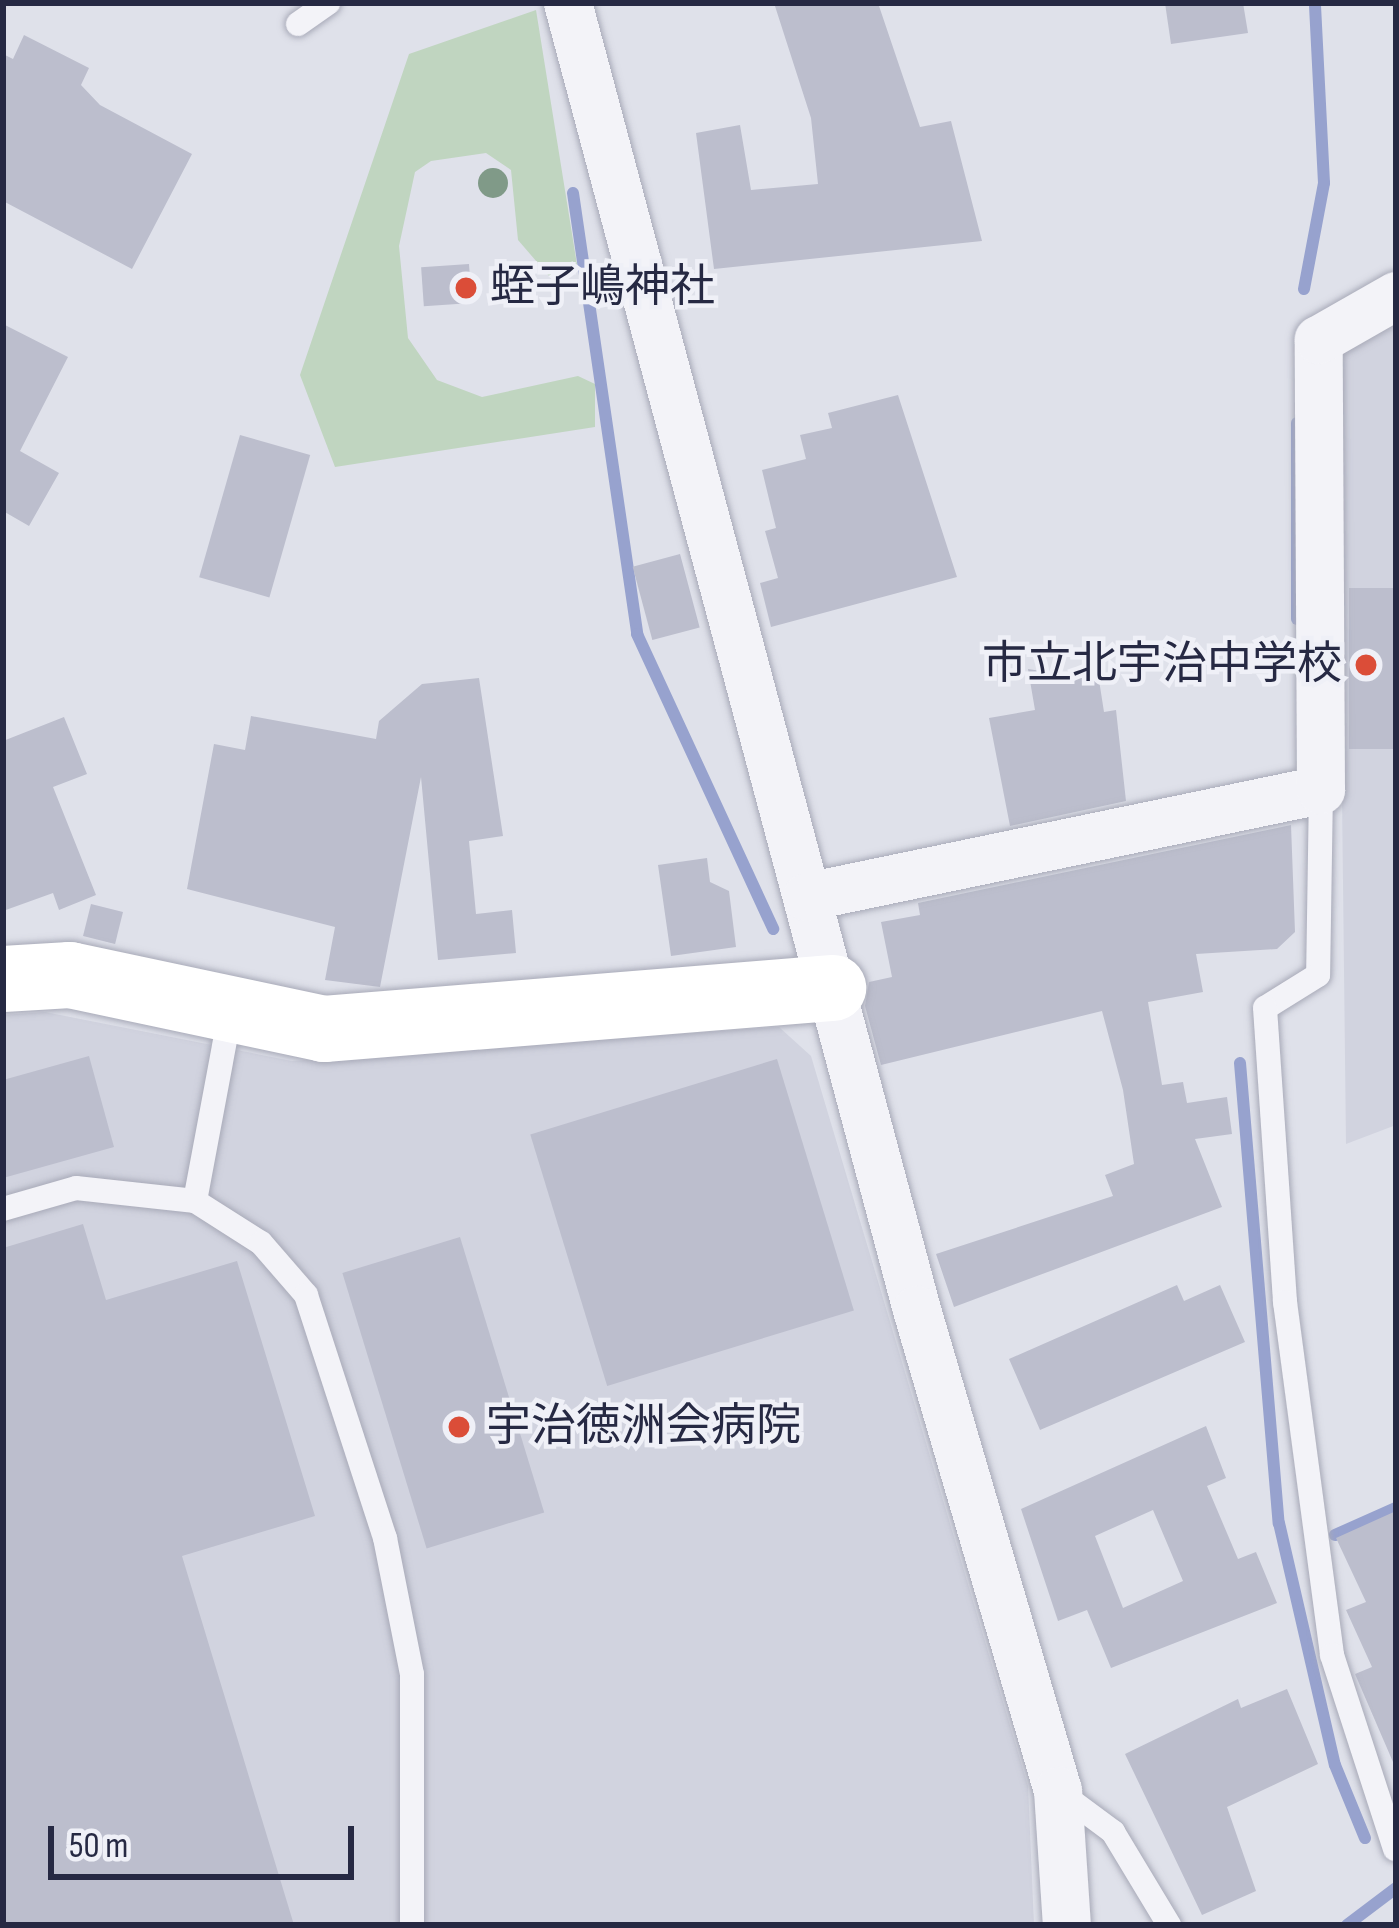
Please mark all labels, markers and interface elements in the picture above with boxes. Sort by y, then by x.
place label: 蛭子嶋神社 [490,261,715,315]
marker: 蛭子嶋神社 [453,275,479,301]
place label: 市立北宇治中学校 [982,638,1342,692]
marker: 市立北宇治中学校 [1353,652,1379,678]
place label: 宇治徳洲会病院 [486,1400,801,1454]
marker: 宇治徳洲会病院 [443,1411,475,1443]
scale bar [54,1802,360,1876]
text: 50 m [69,1825,128,1868]

